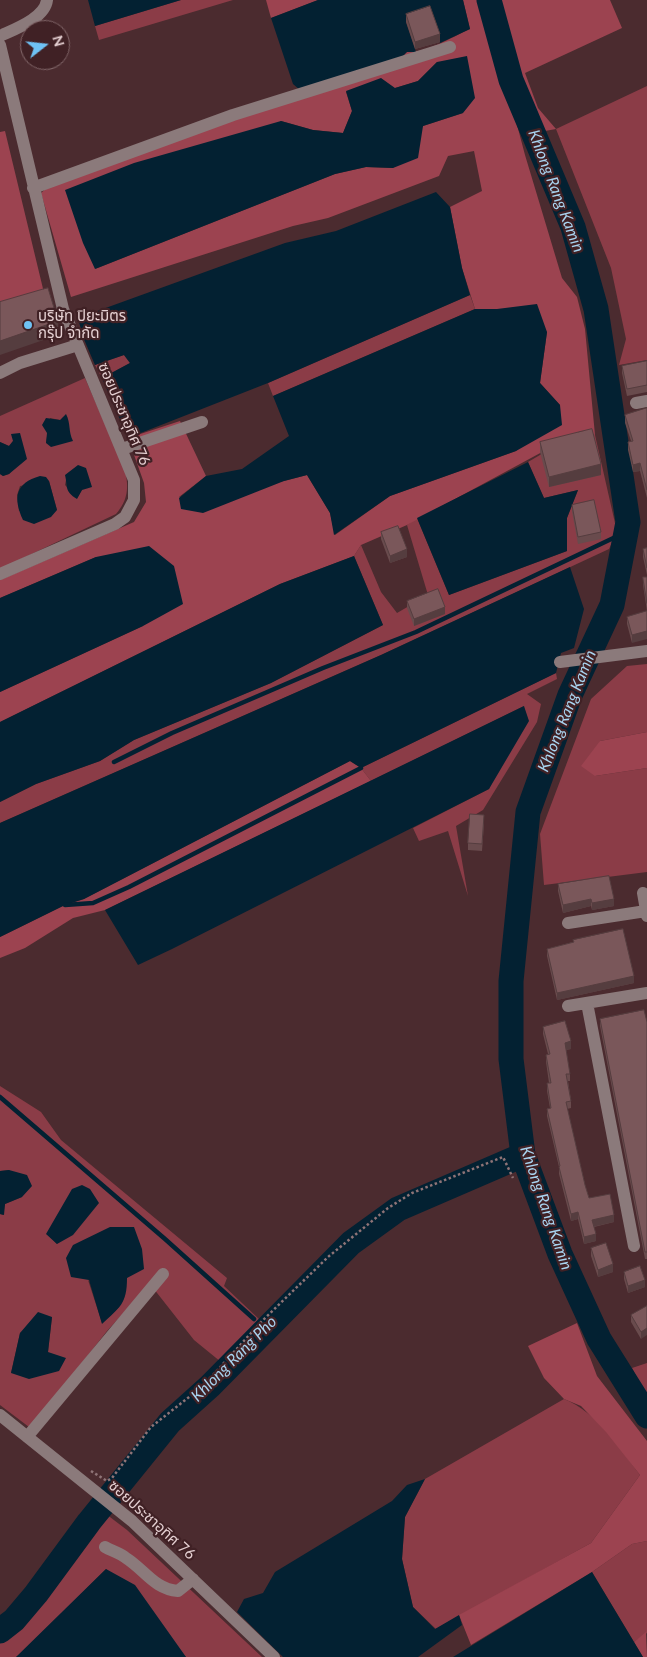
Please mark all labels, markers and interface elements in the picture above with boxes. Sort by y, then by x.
north arrow [20,20,70,70]
text: N [49,33,69,49]
water label: Khlong Rang Kamin [524,127,588,255]
place label: บริษัท ปิยะมิตร กรุ๊ป จำกัด [38,307,126,342]
marker: บริษัท ปิยะมิตร กรุ๊ป จำกัด [22,319,34,331]
street label: ซอยประชาอุทิศ 76 [94,360,154,468]
water label: Khlong Rang Kamin [534,647,600,775]
water label: Khlong Rang Kamin [516,1144,576,1272]
water label: Khlong Rang Pho [187,1312,281,1406]
street label: ซอยประชาอุทิศ 76 [105,1476,199,1564]

